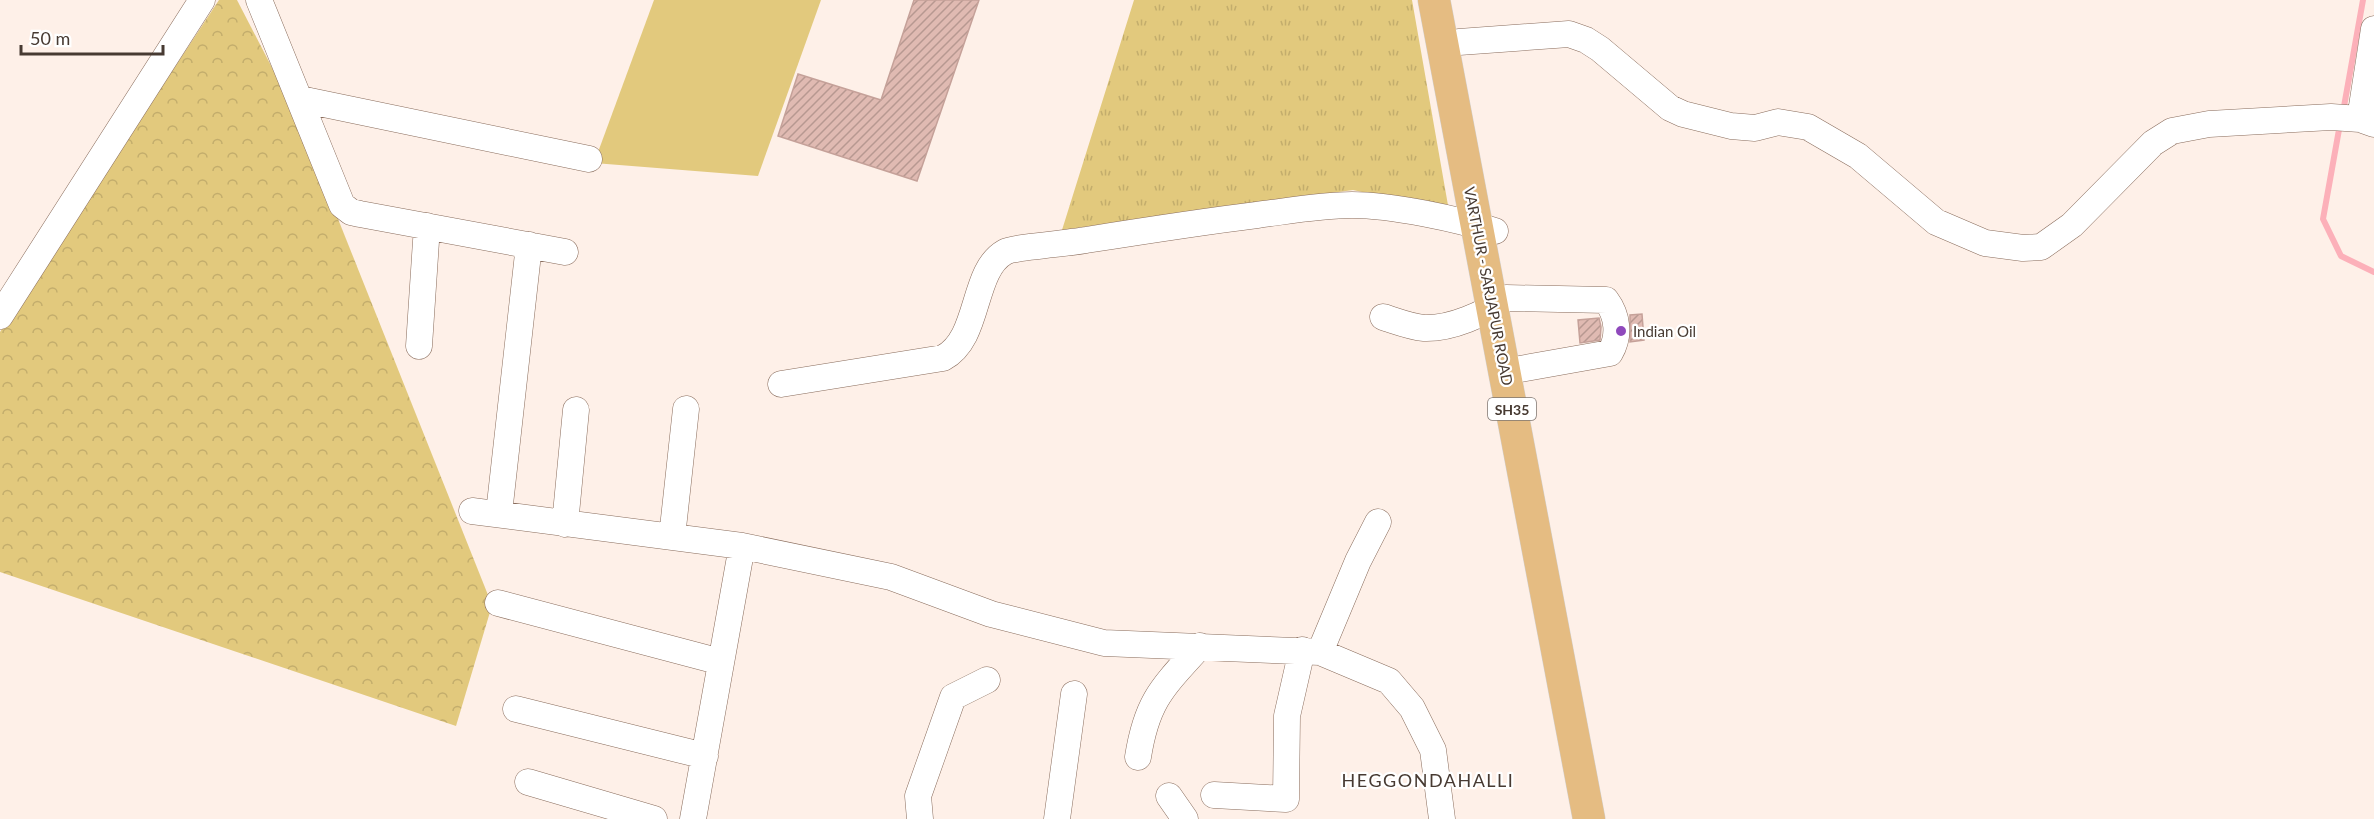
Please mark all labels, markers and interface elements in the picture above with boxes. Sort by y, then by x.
scale bar [21,18,164,56]
text: 50 m [30,27,70,49]
street label: VARTHUR - SARJAPUR ROAD [1461,185,1517,387]
place label: Indian Oil [1633,322,1696,340]
marker: Indian Oil [1614,324,1628,338]
road number: SH35 [1488,398,1536,420]
district label: HEGGONDAHALLI [1342,769,1514,791]

